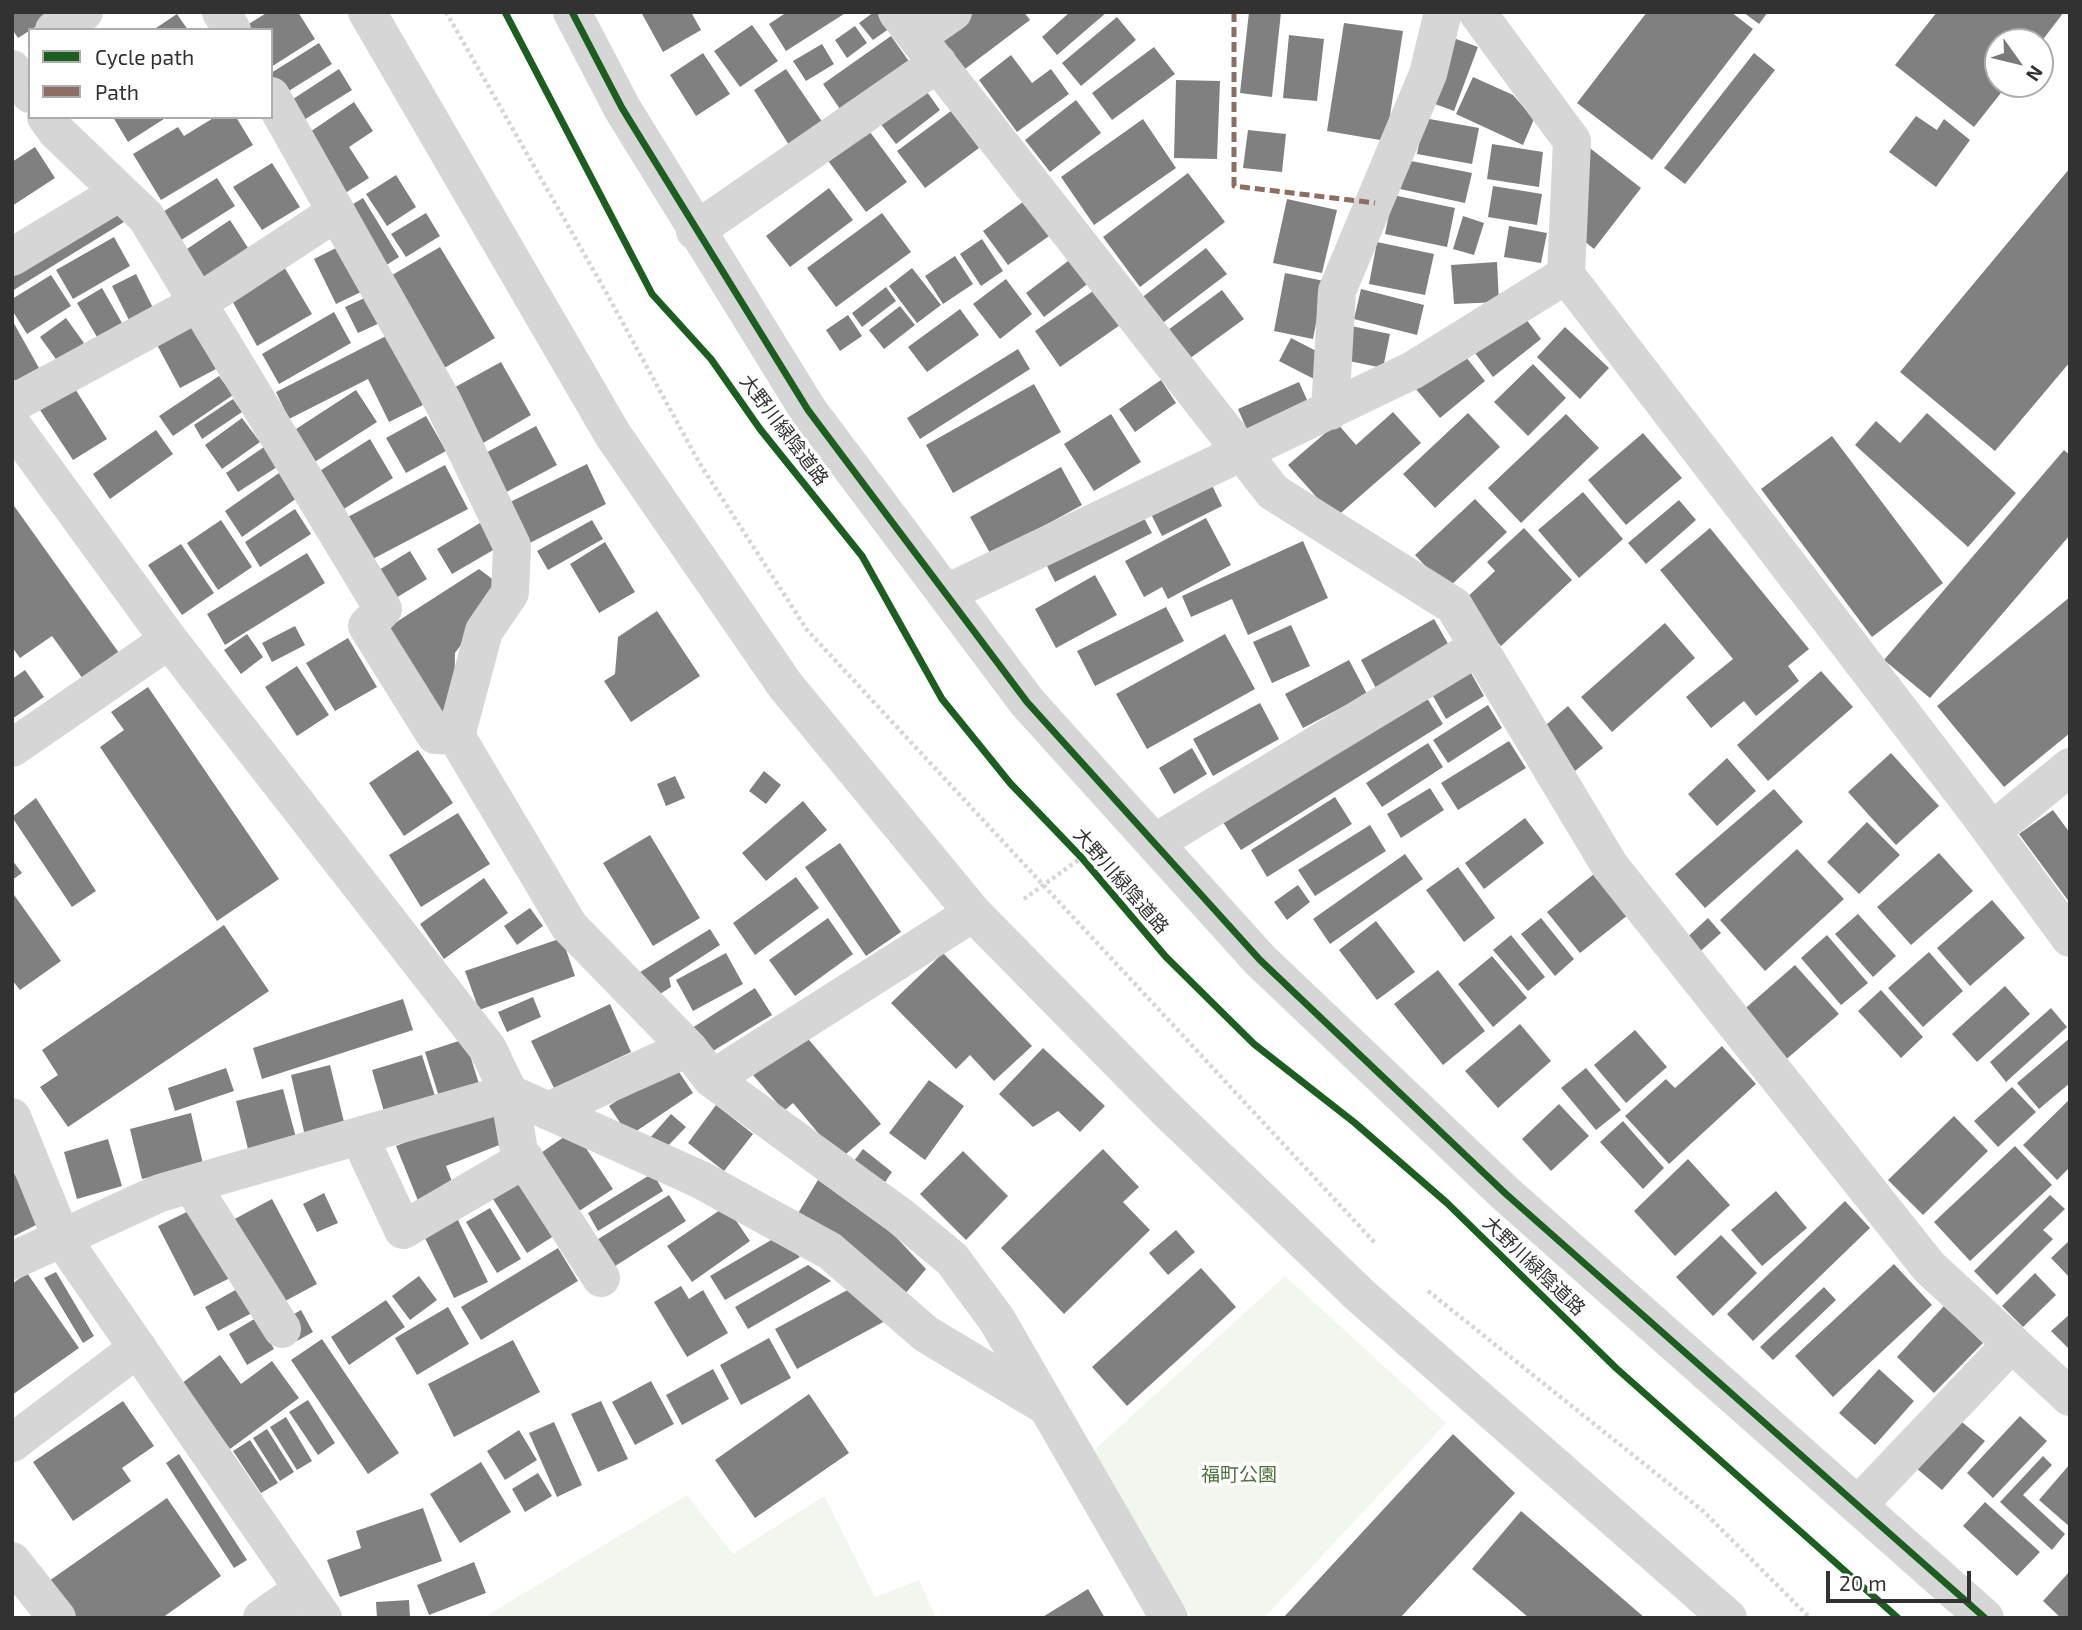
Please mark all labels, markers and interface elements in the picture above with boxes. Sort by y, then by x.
legend [28,28,273,119]
north arrow [1984,28,2054,98]
text: Cycle path [95,44,194,69]
text: N [2022,62,2049,86]
text: Path [95,79,139,104]
street label: 大野川緑陰道路 [735,370,833,490]
street label: 大野川緑陰道路 [1069,823,1173,939]
street label: 大野川緑陰道路 [1478,1212,1590,1320]
park label: 福町公園 [1201,1464,1277,1486]
scale bar [1830,1556,1975,1600]
text: 20 m [1839,1570,1887,1595]

